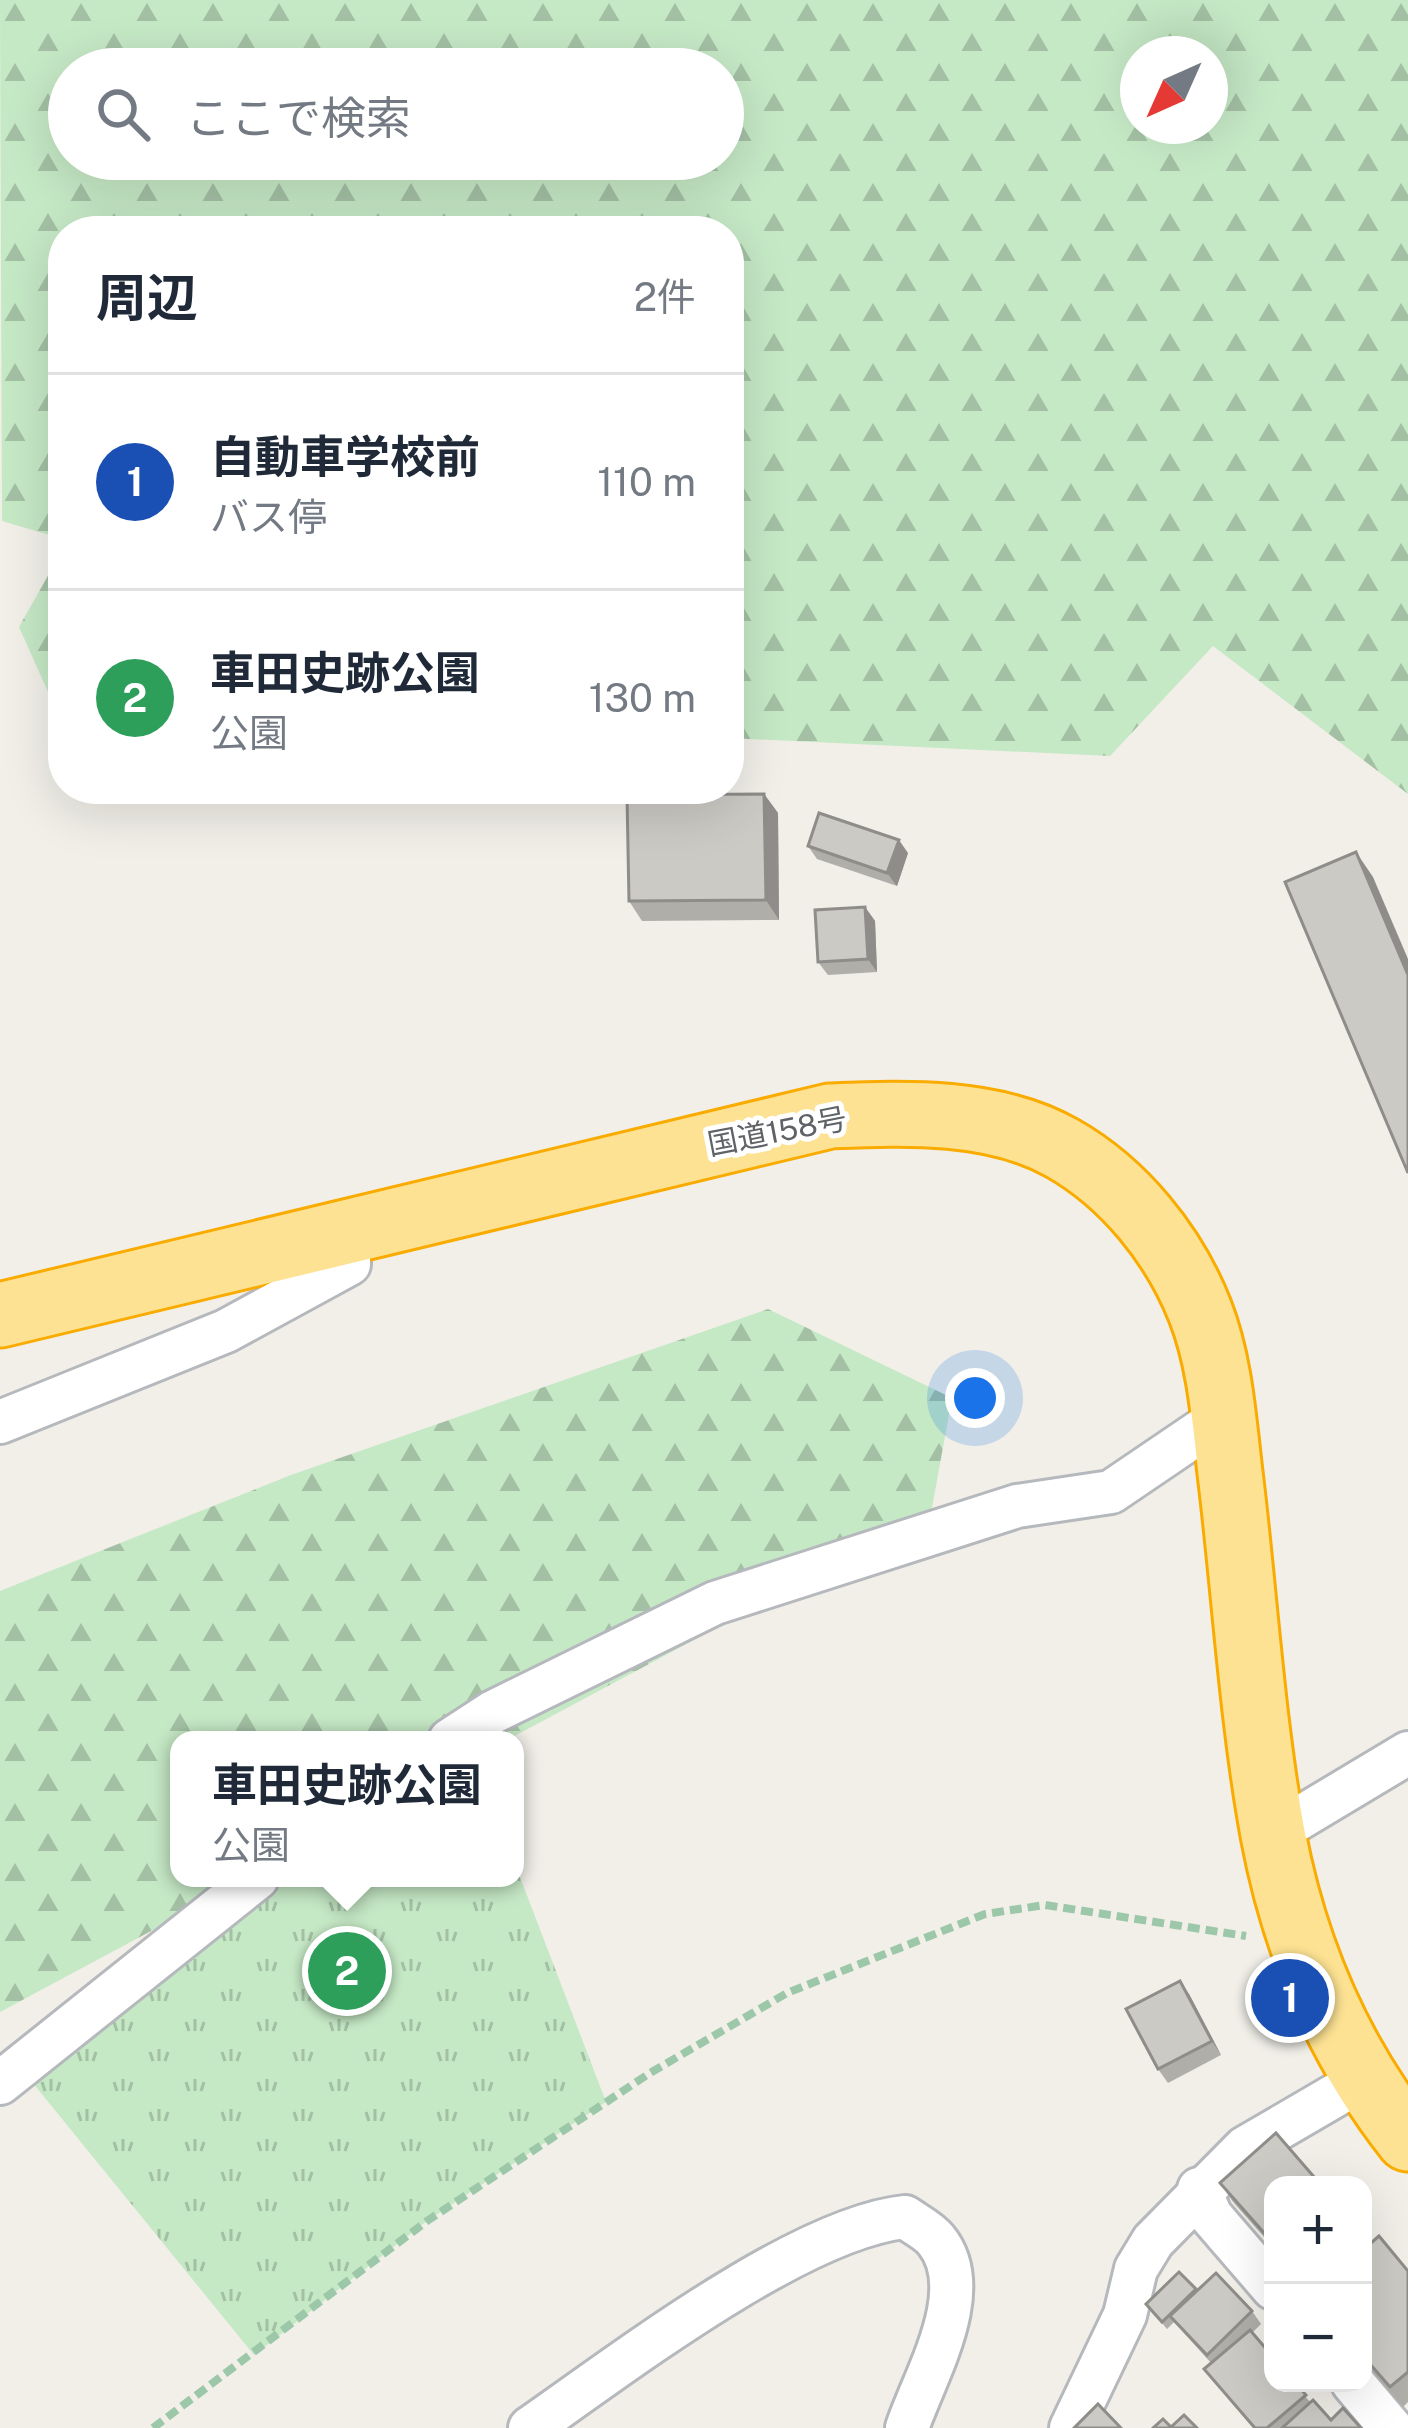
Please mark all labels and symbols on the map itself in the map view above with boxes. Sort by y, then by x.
north arrow [1120,36,1228,144]
street label: 国道158号 [704,1100,850,1162]
your location [945,1368,1005,1428]
pin: 2 [308,1926,386,2016]
pin: 1 [1251,1953,1329,2043]

